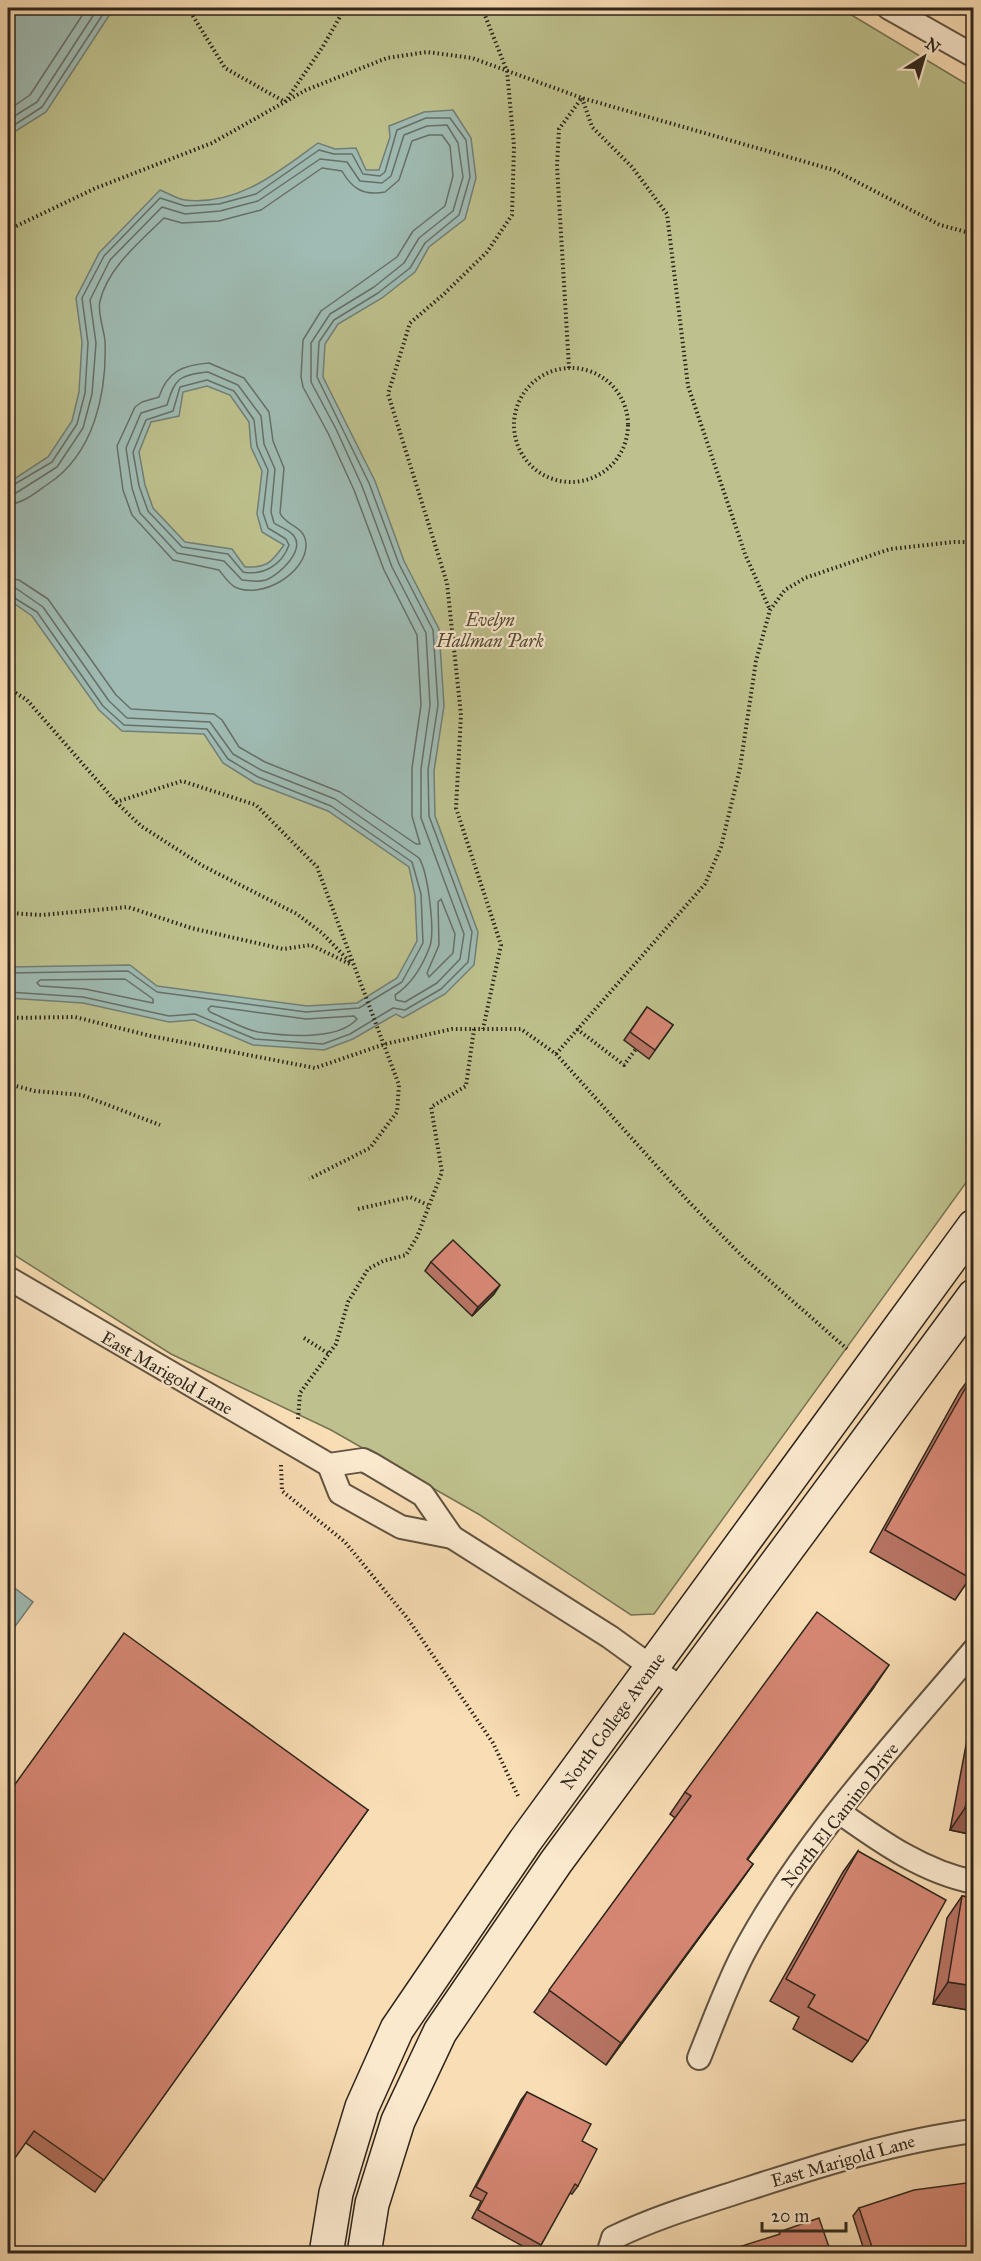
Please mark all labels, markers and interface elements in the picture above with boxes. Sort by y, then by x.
north arrow [894,27,954,87]
text: N [922,34,944,57]
park label: Evelyn Hallman Park [435,609,544,652]
street label: East Marigold Lane [97,1326,237,1421]
street label: North College Avenue [556,1648,671,1794]
street label: North El Camino Drive [777,1738,903,1892]
street label: East Marigold Lane [769,2130,918,2193]
scale bar [762,2195,846,2233]
text: 20 m [771,2205,809,2227]

